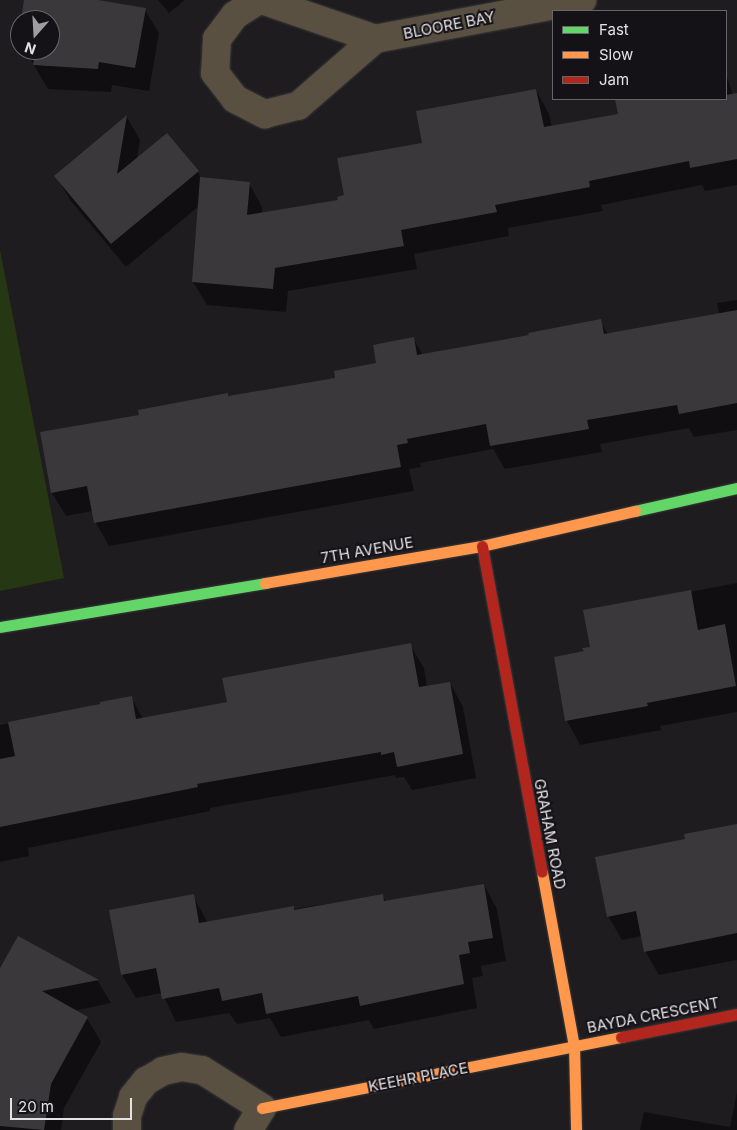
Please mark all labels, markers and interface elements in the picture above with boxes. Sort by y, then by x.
street label: BLOORE BAY [402,7,496,43]
north arrow [10,10,60,60]
legend [552,10,727,100]
text: Fast [599,20,629,39]
text: N [22,39,38,58]
text: Slow [599,45,633,64]
text: Jam [599,70,629,89]
street label: 7TH AVENUE [319,533,415,567]
street label: GRAHAM ROAD [530,777,570,891]
street label: BAYDA CRESCENT [585,993,721,1037]
street label: KEEHR PLACE [367,1059,469,1095]
scale bar [12,1088,135,1120]
text: 20 m [18,1097,54,1116]

